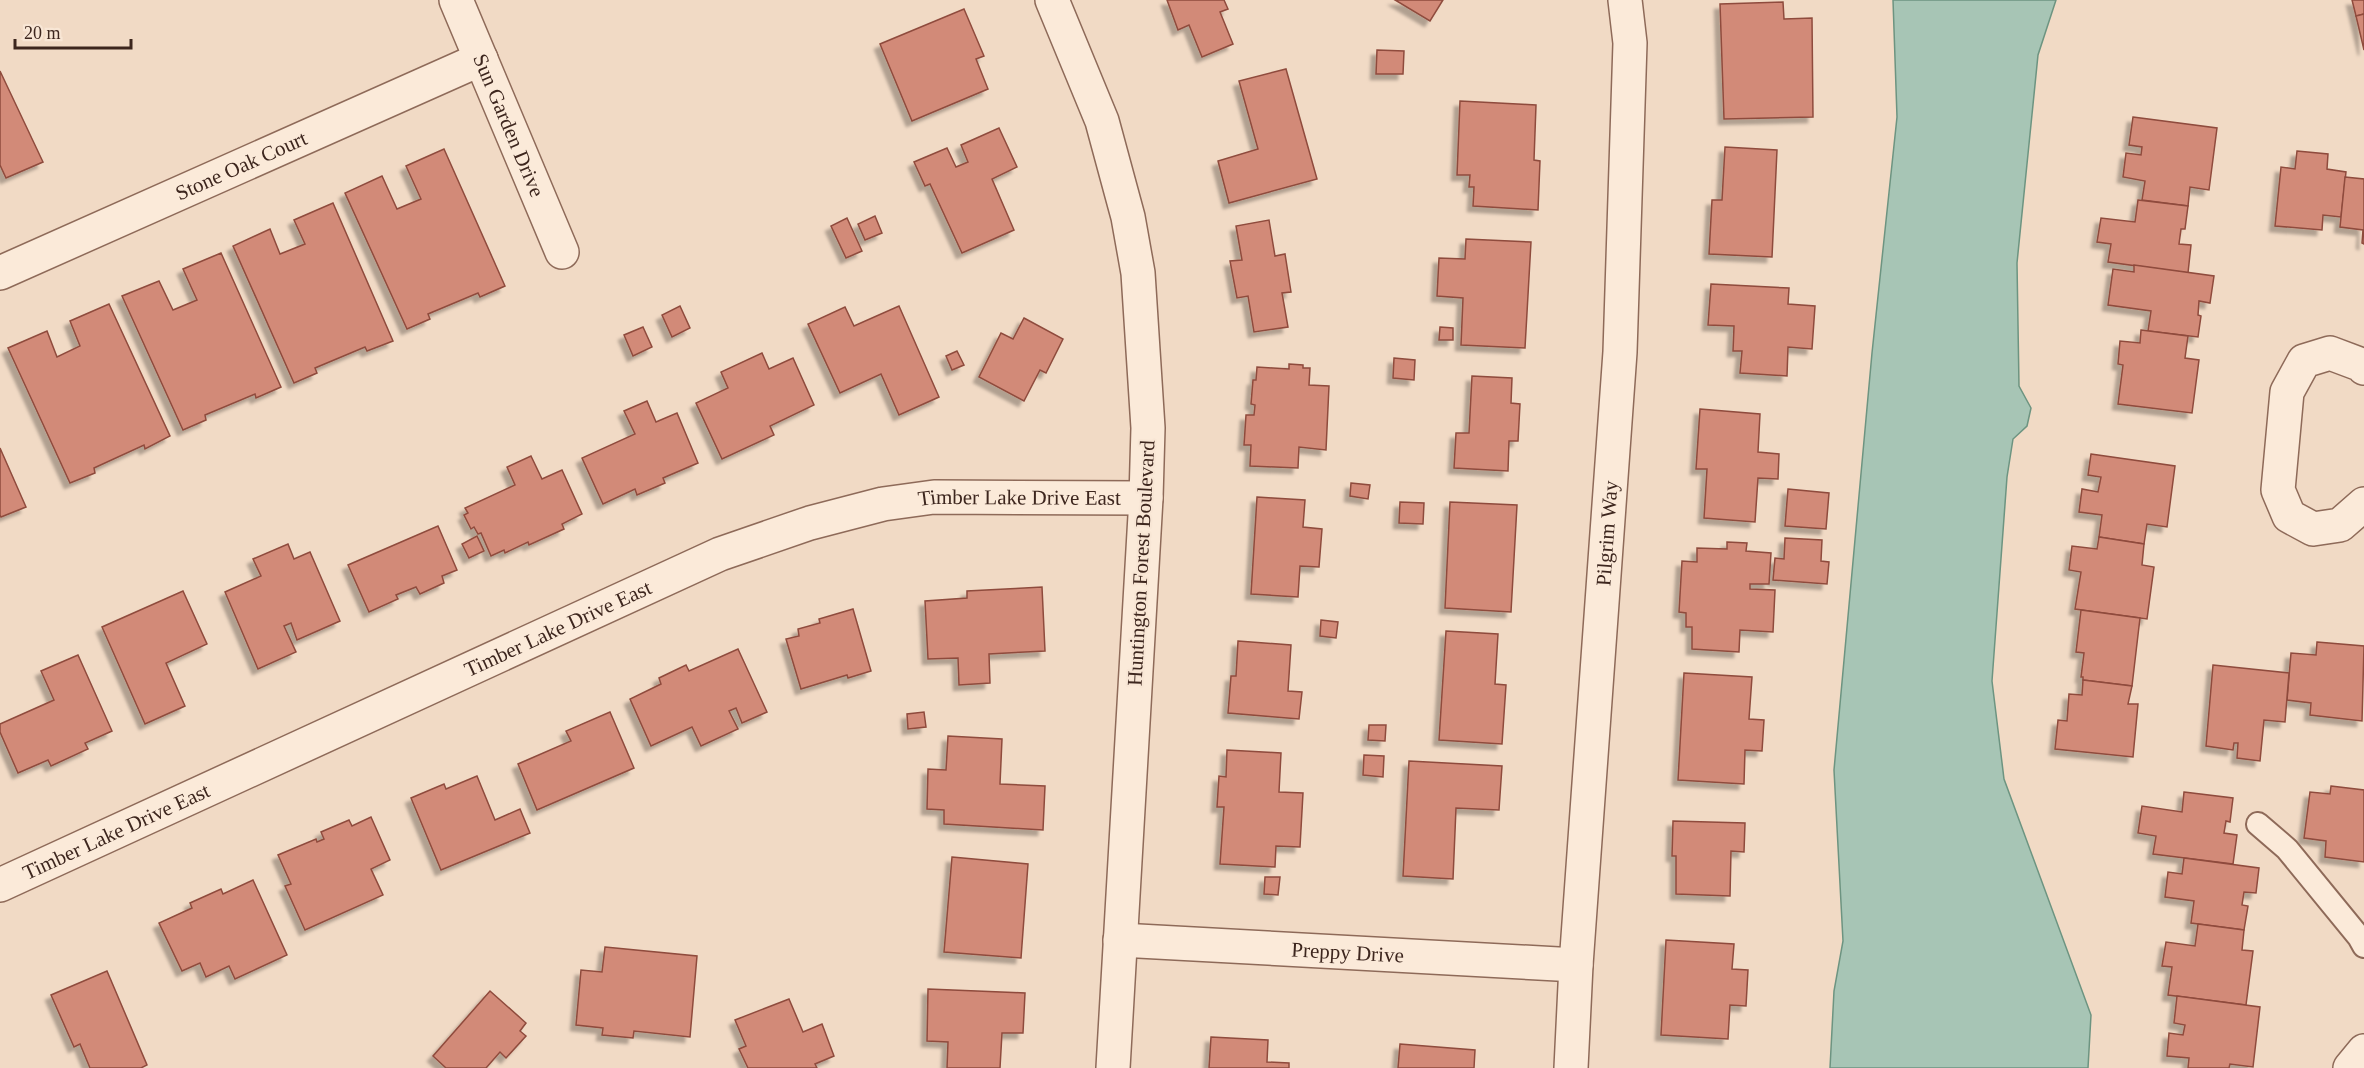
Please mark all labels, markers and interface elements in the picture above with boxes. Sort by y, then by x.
scale bar [15,12,130,50]
text: 20 m [24,23,61,43]
street label: Sun Garden Drive [468,50,549,200]
street label: Stone Oak Court [172,126,311,205]
street label: Huntington Forest Boulevard [1123,439,1159,687]
street label: Pilgrim Way [1591,479,1623,587]
street label: Timber Lake Drive East [917,485,1121,511]
street label: Timber Lake Drive East [461,575,655,682]
street label: Timber Lake Drive East [19,778,214,885]
street label: Preppy Drive [1291,937,1405,968]

